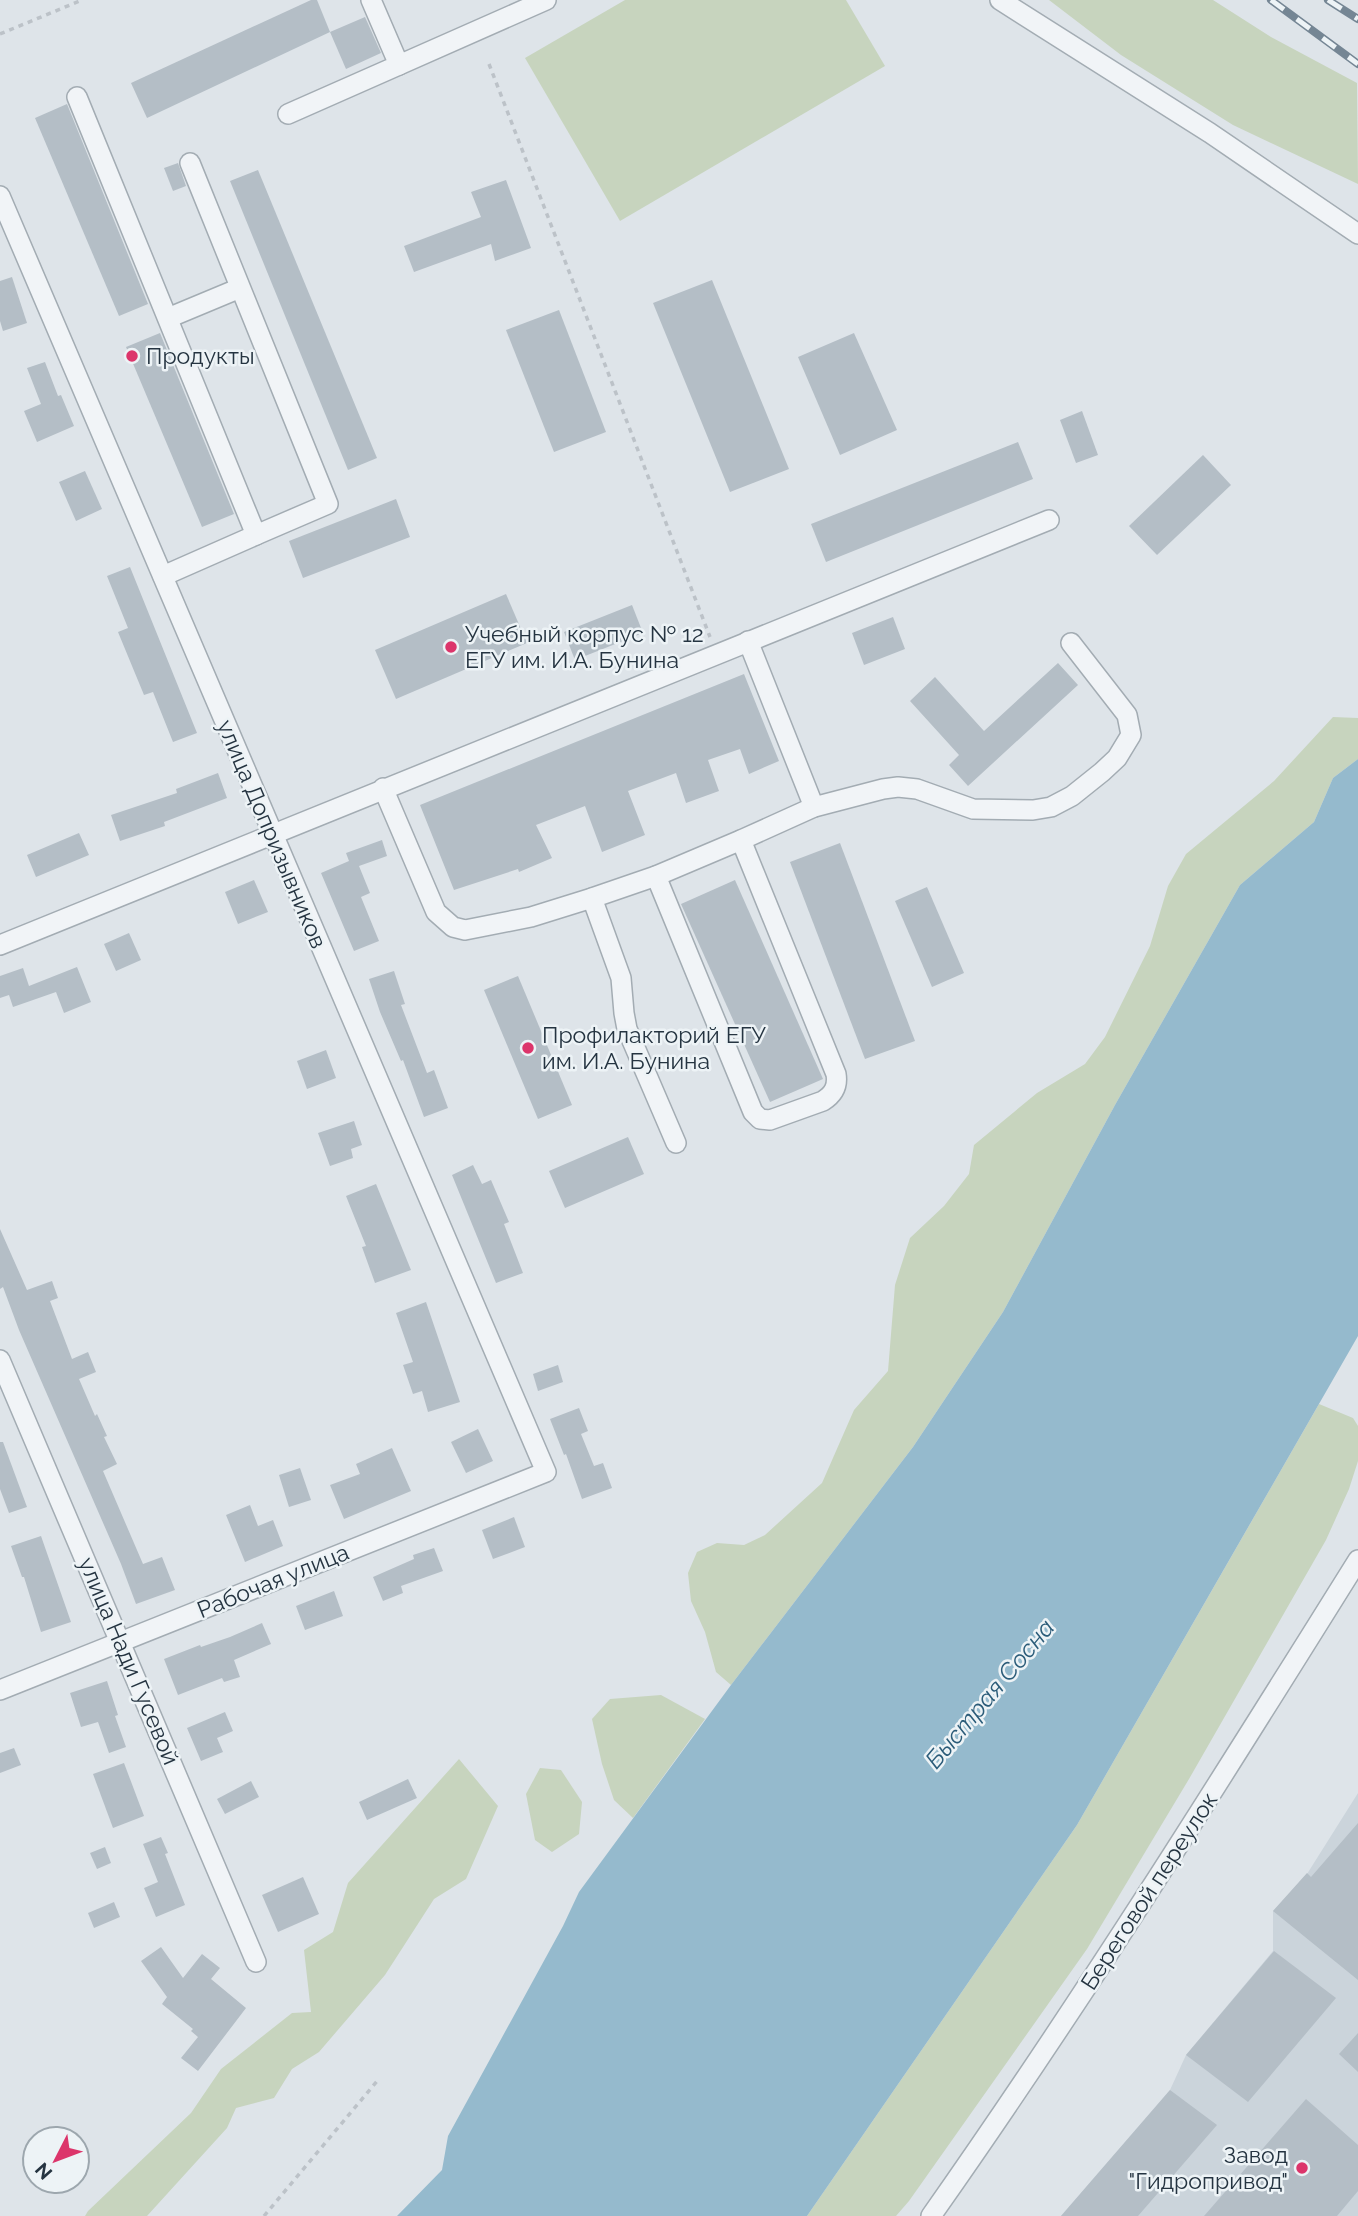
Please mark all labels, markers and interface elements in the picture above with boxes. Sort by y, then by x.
place label: Продукты [146,342,255,369]
marker: Продукты [124,348,140,364]
place label: Учебный корпус № 12 ЕГУ им. И.А. Бунина [465,620,704,673]
marker: Учебный корпус № 12 ЕГУ им. И.А. Бунина [443,639,459,655]
street label: улица Допризывников [212,715,333,952]
place label: Профилакторий ЕГУ им. И.А. Бунина [542,1021,767,1074]
marker: Профилакторий ЕГУ им. И.А. Бунина [520,1040,536,1056]
street label: Рабочая улица [193,1538,353,1623]
street label: улица Нади Гусевой [74,1553,185,1769]
water label: Быстрая Сосна [919,1613,1060,1774]
street label: Береговой переулок [1075,1787,1223,1994]
north arrow [21,2125,91,2195]
place label: Завод "Гидропривод" [1129,2141,1288,2194]
text: N [30,2159,56,2184]
marker: Завод "Гидропривод" [1294,2160,1310,2176]

